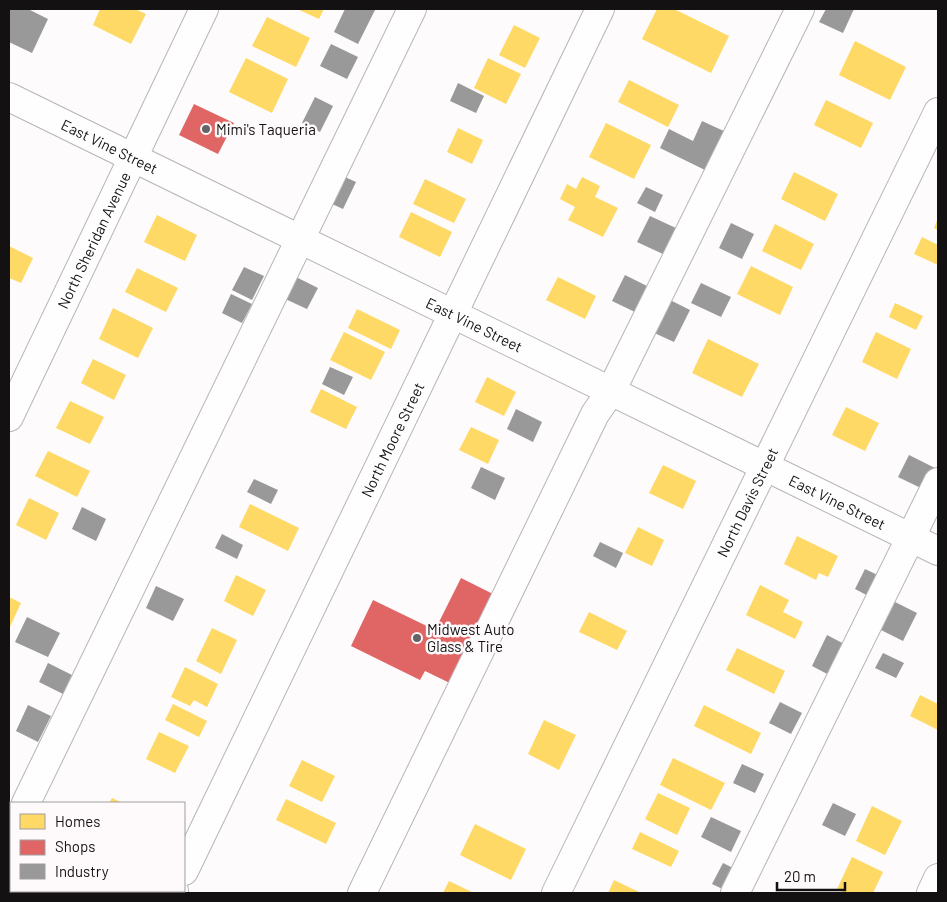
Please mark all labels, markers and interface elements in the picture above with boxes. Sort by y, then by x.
street label: East Vine Street [58,115,161,177]
place label: Mimi's Taqueria [216,120,316,138]
marker: Mimi's Taqueria [200,123,212,135]
street label: North Sheridan Avenue [53,169,134,311]
street label: East Vine Street [423,293,526,356]
street label: North Moore Street [357,379,427,500]
street label: North Davis Street [713,445,781,560]
street label: East Vine Street [786,471,889,533]
place label: Midwest Auto Glass & Tire [427,620,514,655]
marker: Midwest Auto Glass & Tire [411,632,423,644]
legend [10,802,185,892]
text: Homes [55,812,100,830]
text: Shops [55,837,95,855]
scale bar [777,860,844,892]
text: Industry [55,862,109,880]
text: 20 m [784,867,816,885]

